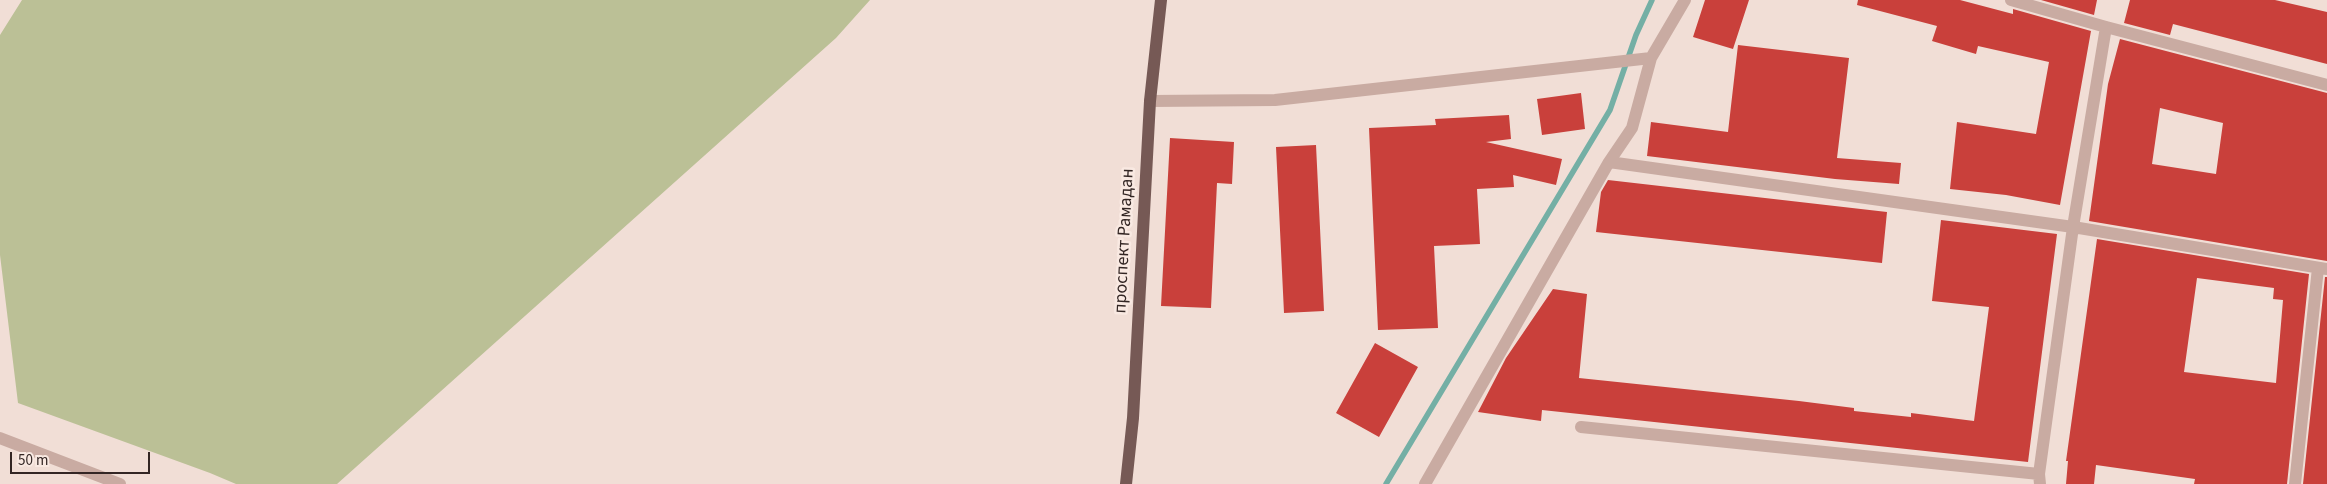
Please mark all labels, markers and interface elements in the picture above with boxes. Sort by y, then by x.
street label: проспект Рамадан [1110,168,1140,314]
scale bar [12,442,152,474]
text: 50 m [18,450,48,471]

